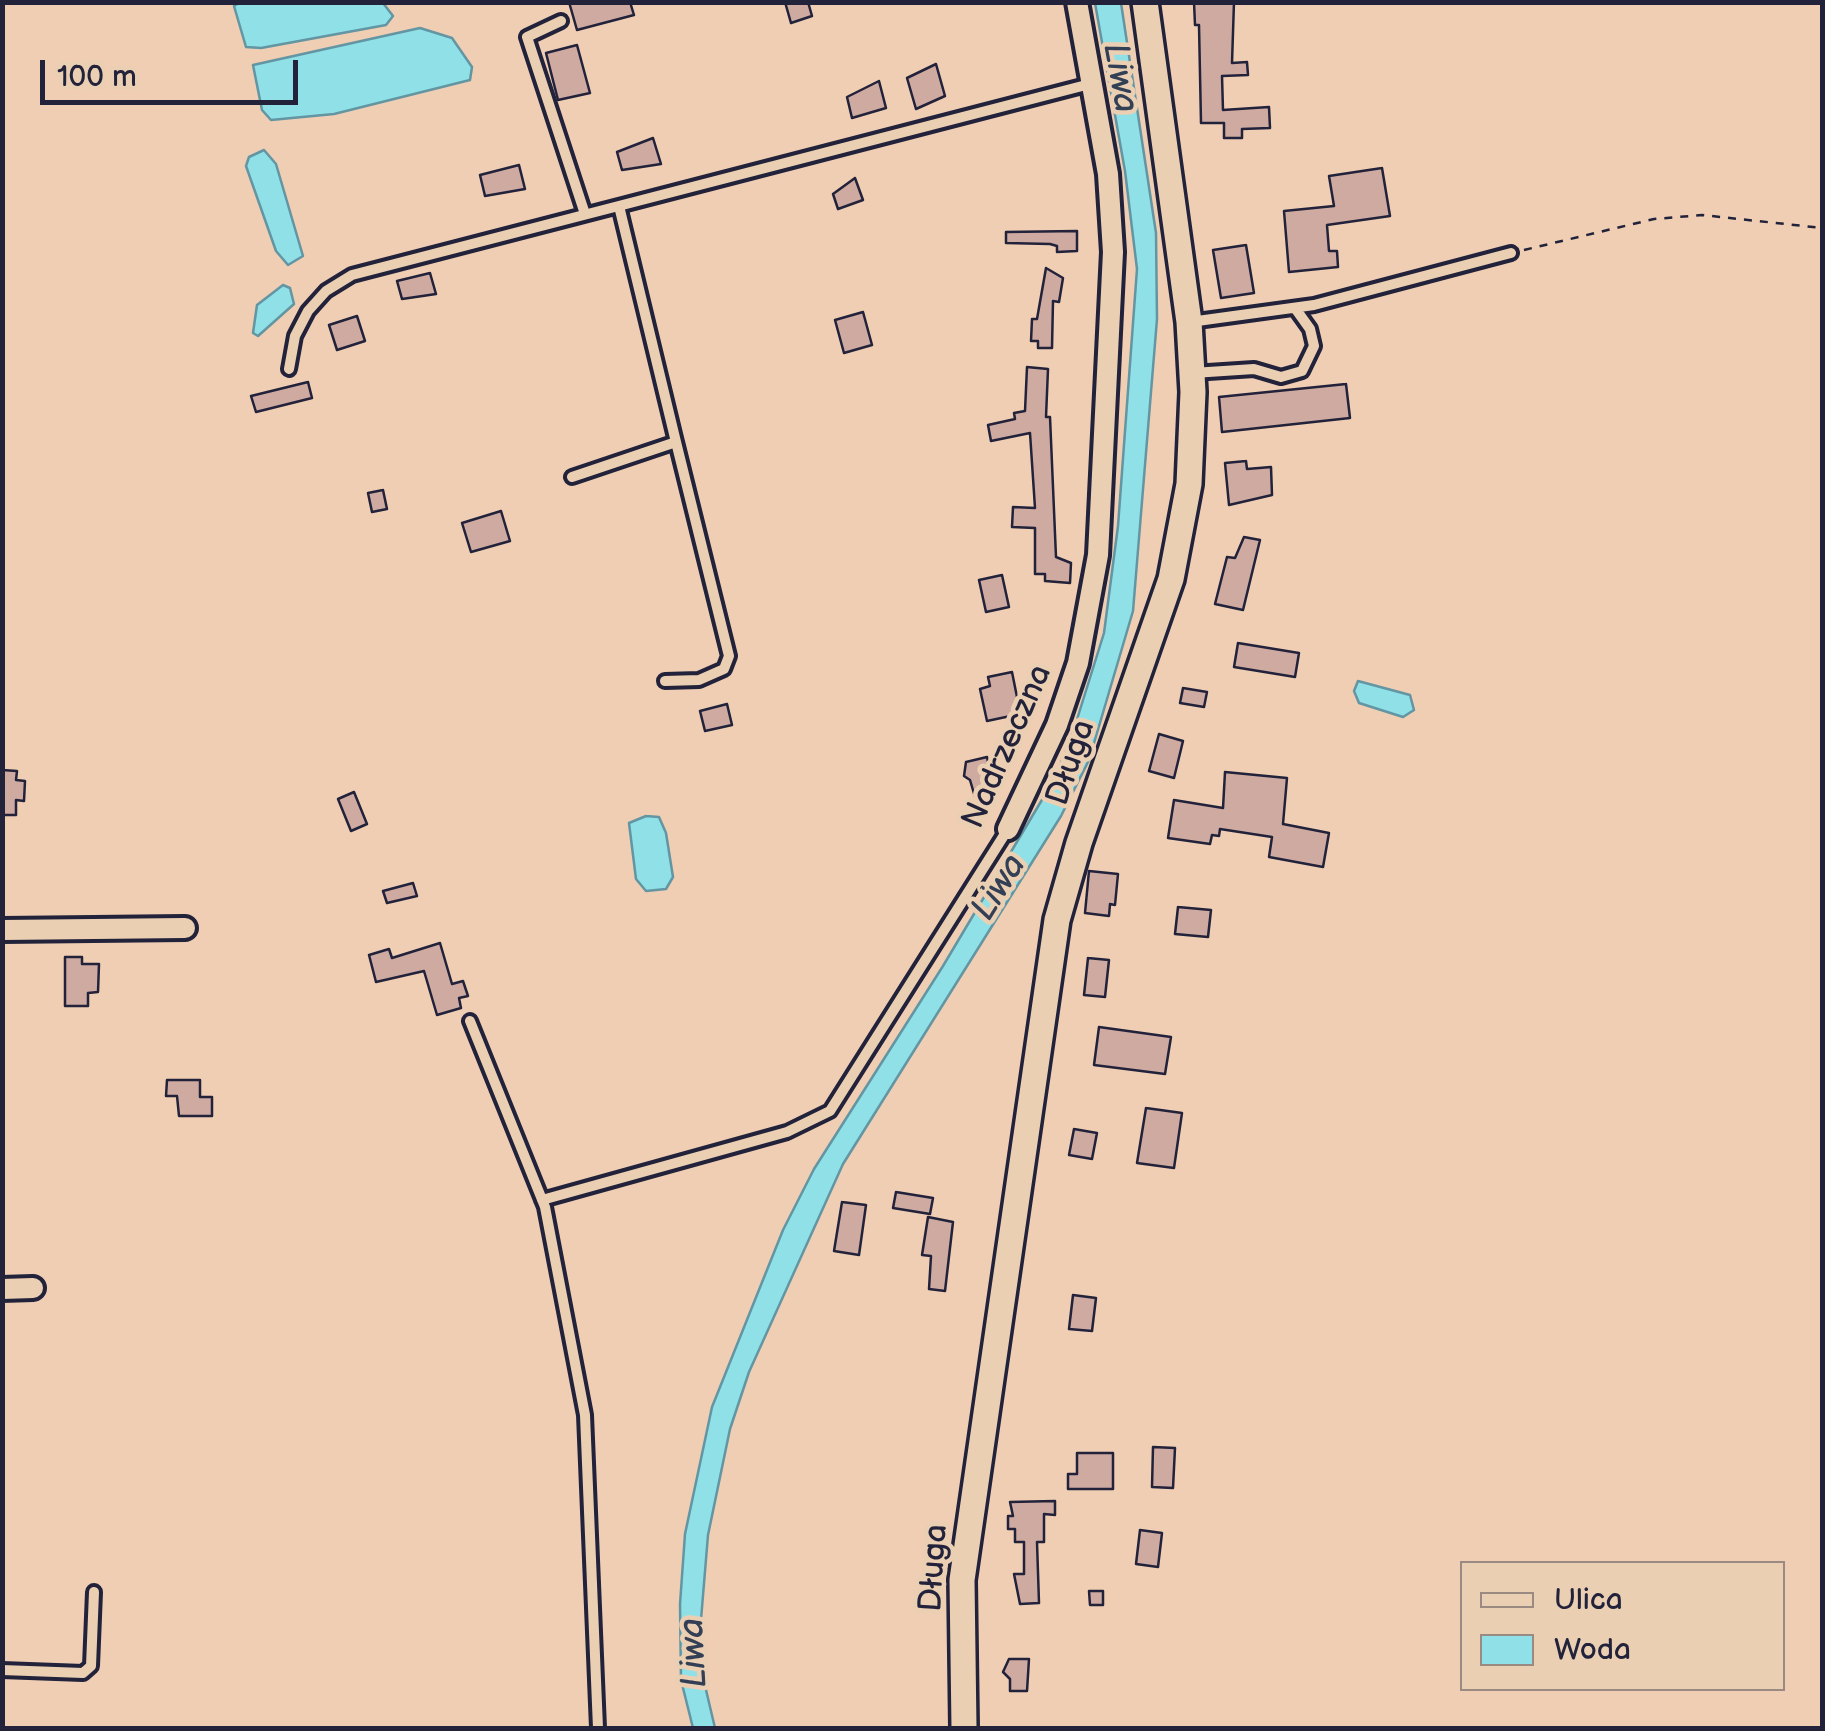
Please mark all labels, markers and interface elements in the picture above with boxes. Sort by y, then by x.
scale bar [45,40,302,102]
water label: Liwa [1092,40,1146,116]
text: 100 m [57,59,137,95]
street label: Nadrzeczna [955,659,1061,835]
street label: Długa [1040,715,1104,811]
water label: Liwa [964,847,1036,929]
street label: Długa [913,1523,957,1613]
legend [1460,1561,1785,1691]
text: Ulica [1554,1582,1623,1618]
water label: Liwa [672,1617,718,1689]
text: Woda [1554,1632,1631,1668]

